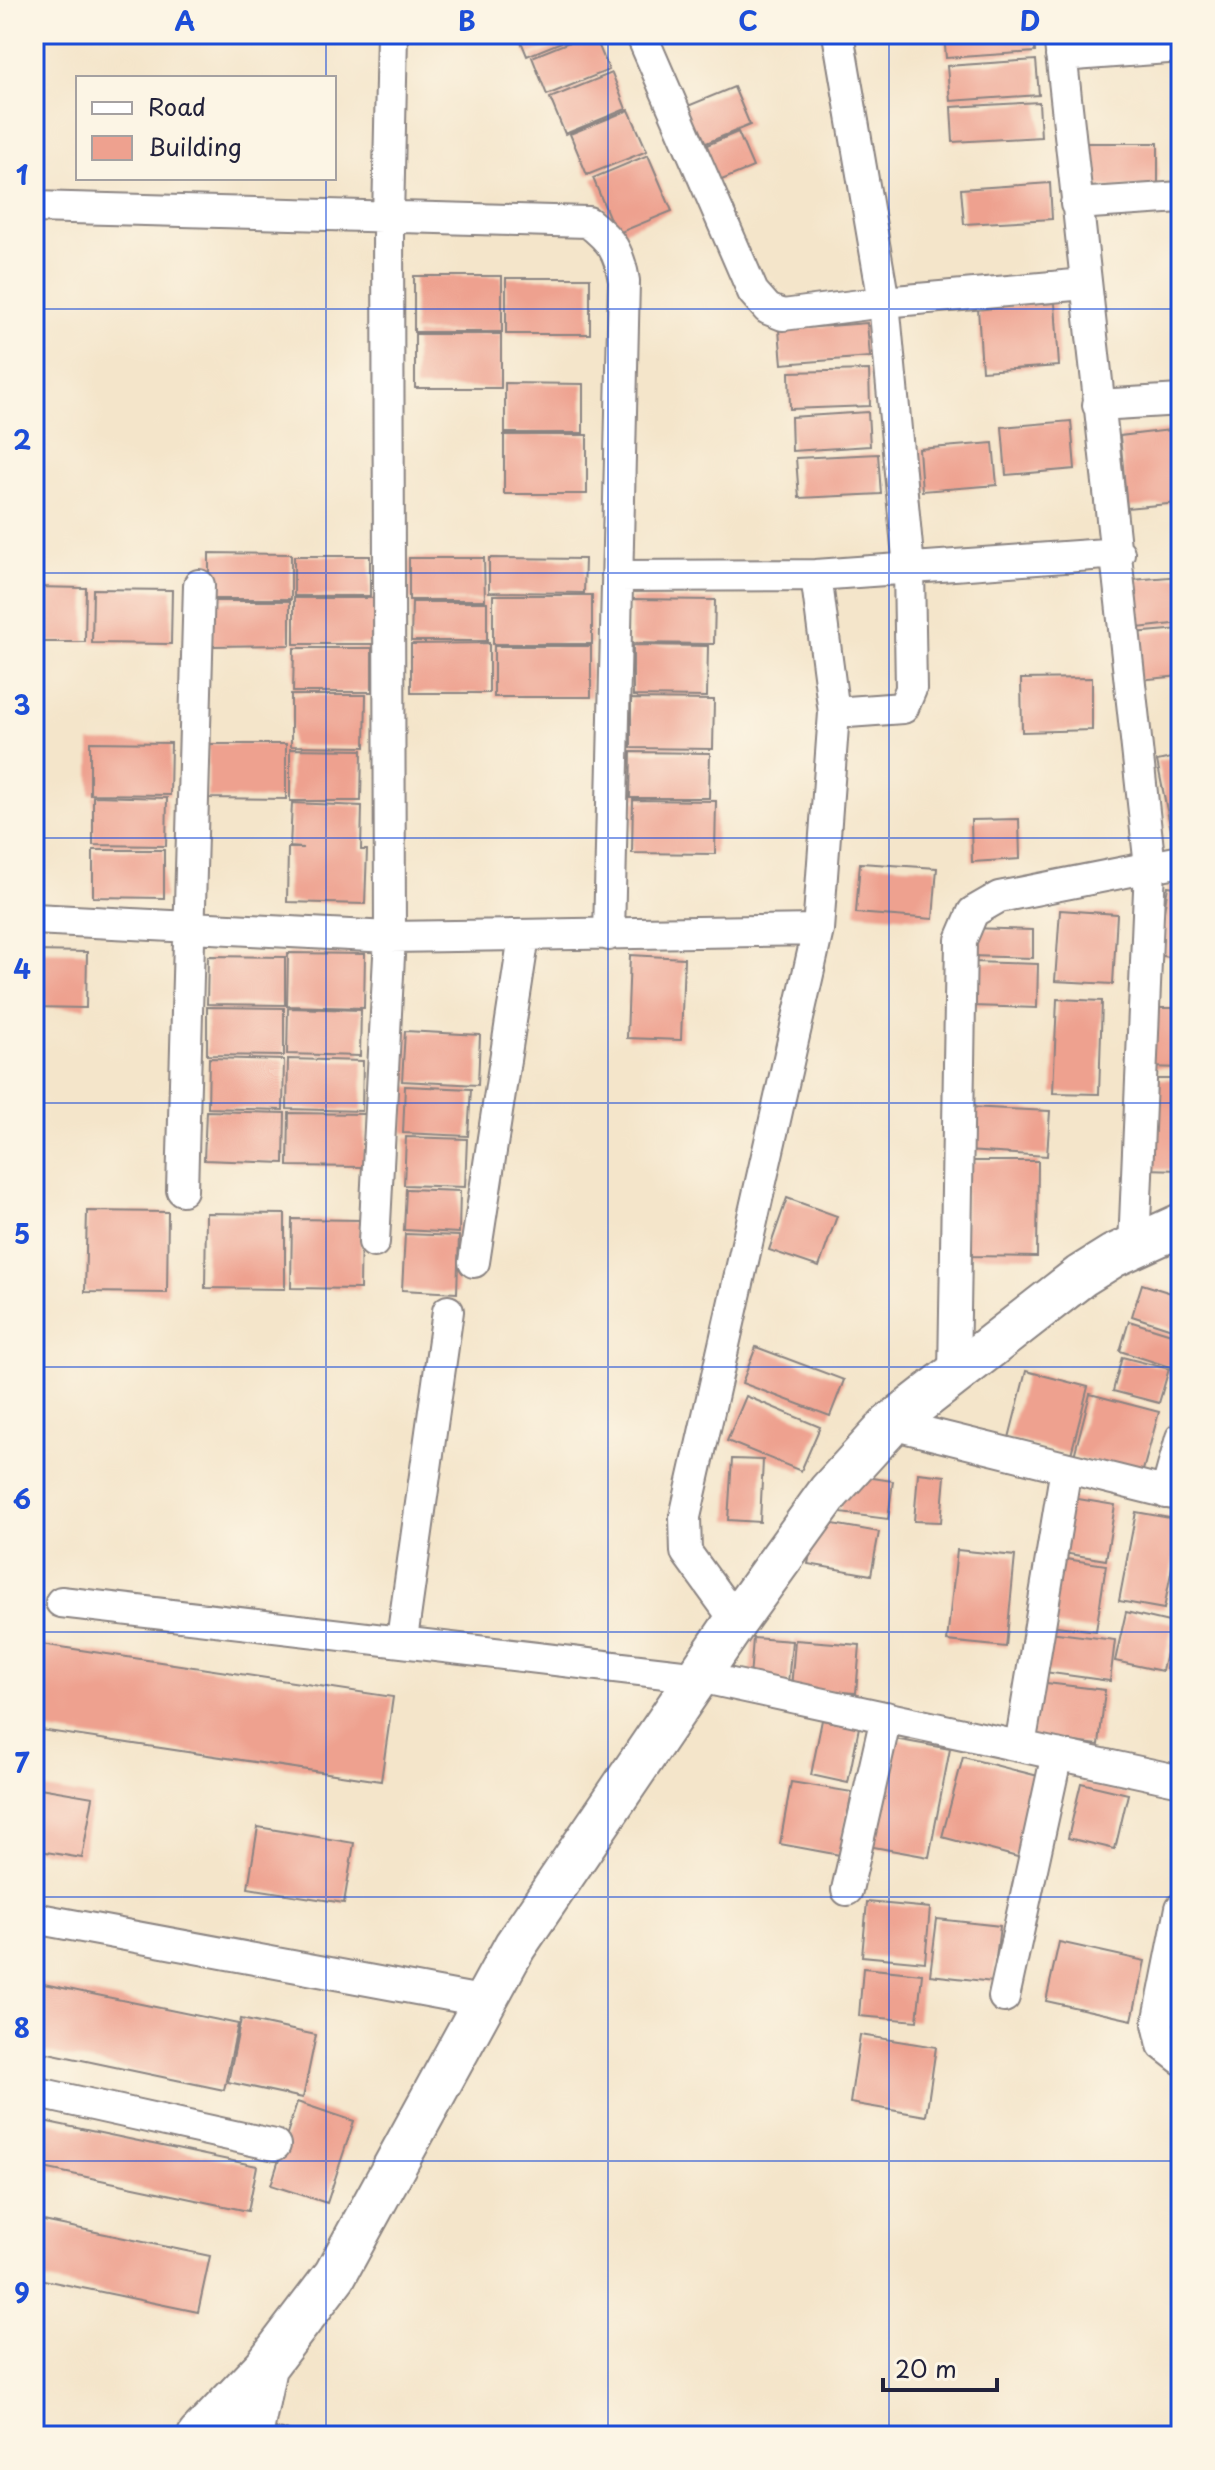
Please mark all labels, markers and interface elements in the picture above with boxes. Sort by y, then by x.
text: A [175,1,195,40]
text: B [458,1,476,40]
text: C [738,1,758,40]
text: D [1020,1,1040,40]
legend [76,76,336,180]
text: Road [148,88,206,124]
text: Building [148,128,242,164]
text: 1 [16,155,28,194]
text: 2 [13,420,31,459]
text: 3 [13,685,31,724]
text: 4 [13,949,31,988]
text: 5 [14,1214,30,1253]
text: 6 [13,1479,31,1518]
text: 7 [15,1743,30,1782]
text: 8 [14,2008,30,2047]
text: 9 [14,2273,30,2312]
scale bar [883,2342,997,2392]
text: 20 m [895,2350,957,2386]

